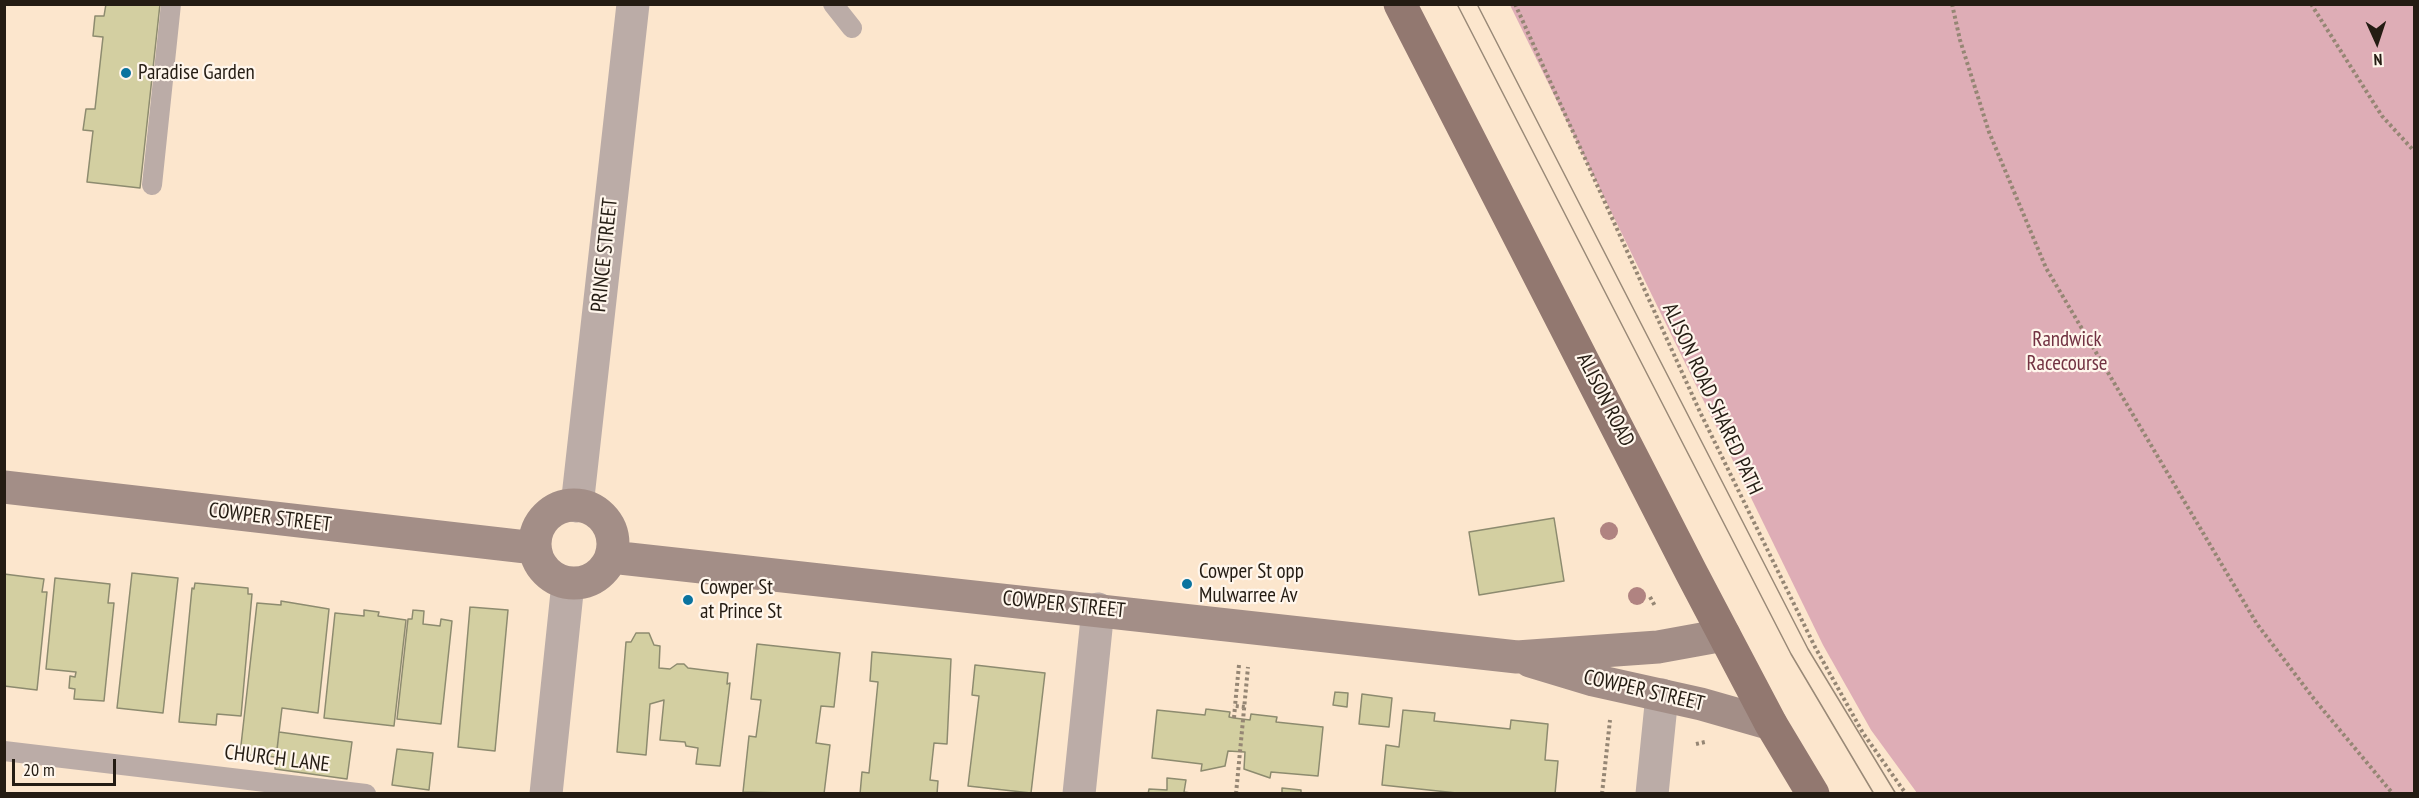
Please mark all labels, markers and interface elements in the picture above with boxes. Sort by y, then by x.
north arrow [2347,12,2407,72]
text: N [2373,50,2383,70]
place label: Paradise Garden [138,60,255,86]
marker: Paradise Garden [119,66,133,80]
street label: PRINCE STREET [586,197,624,313]
street label: ALISON ROAD SHARED PATH [1657,299,1767,499]
park label: Randwick Racecourse [2027,327,2107,377]
street label: ALISON ROAD [1571,349,1639,451]
street label: COWPER STREET [207,498,333,538]
place label: Cowper St opp Mulwarree Av [1199,559,1304,609]
place label: Cowper St at Prince St [700,575,782,625]
marker: Cowper St opp Mulwarree Av [1180,577,1194,591]
street label: COWPER STREET [1001,586,1127,624]
marker: Cowper St at Prince St [681,593,695,607]
street label: COWPER STREET [1581,665,1707,717]
street label: CHURCH LANE [223,740,331,778]
scale bar [15,747,118,785]
text: 20 m [23,758,55,781]

